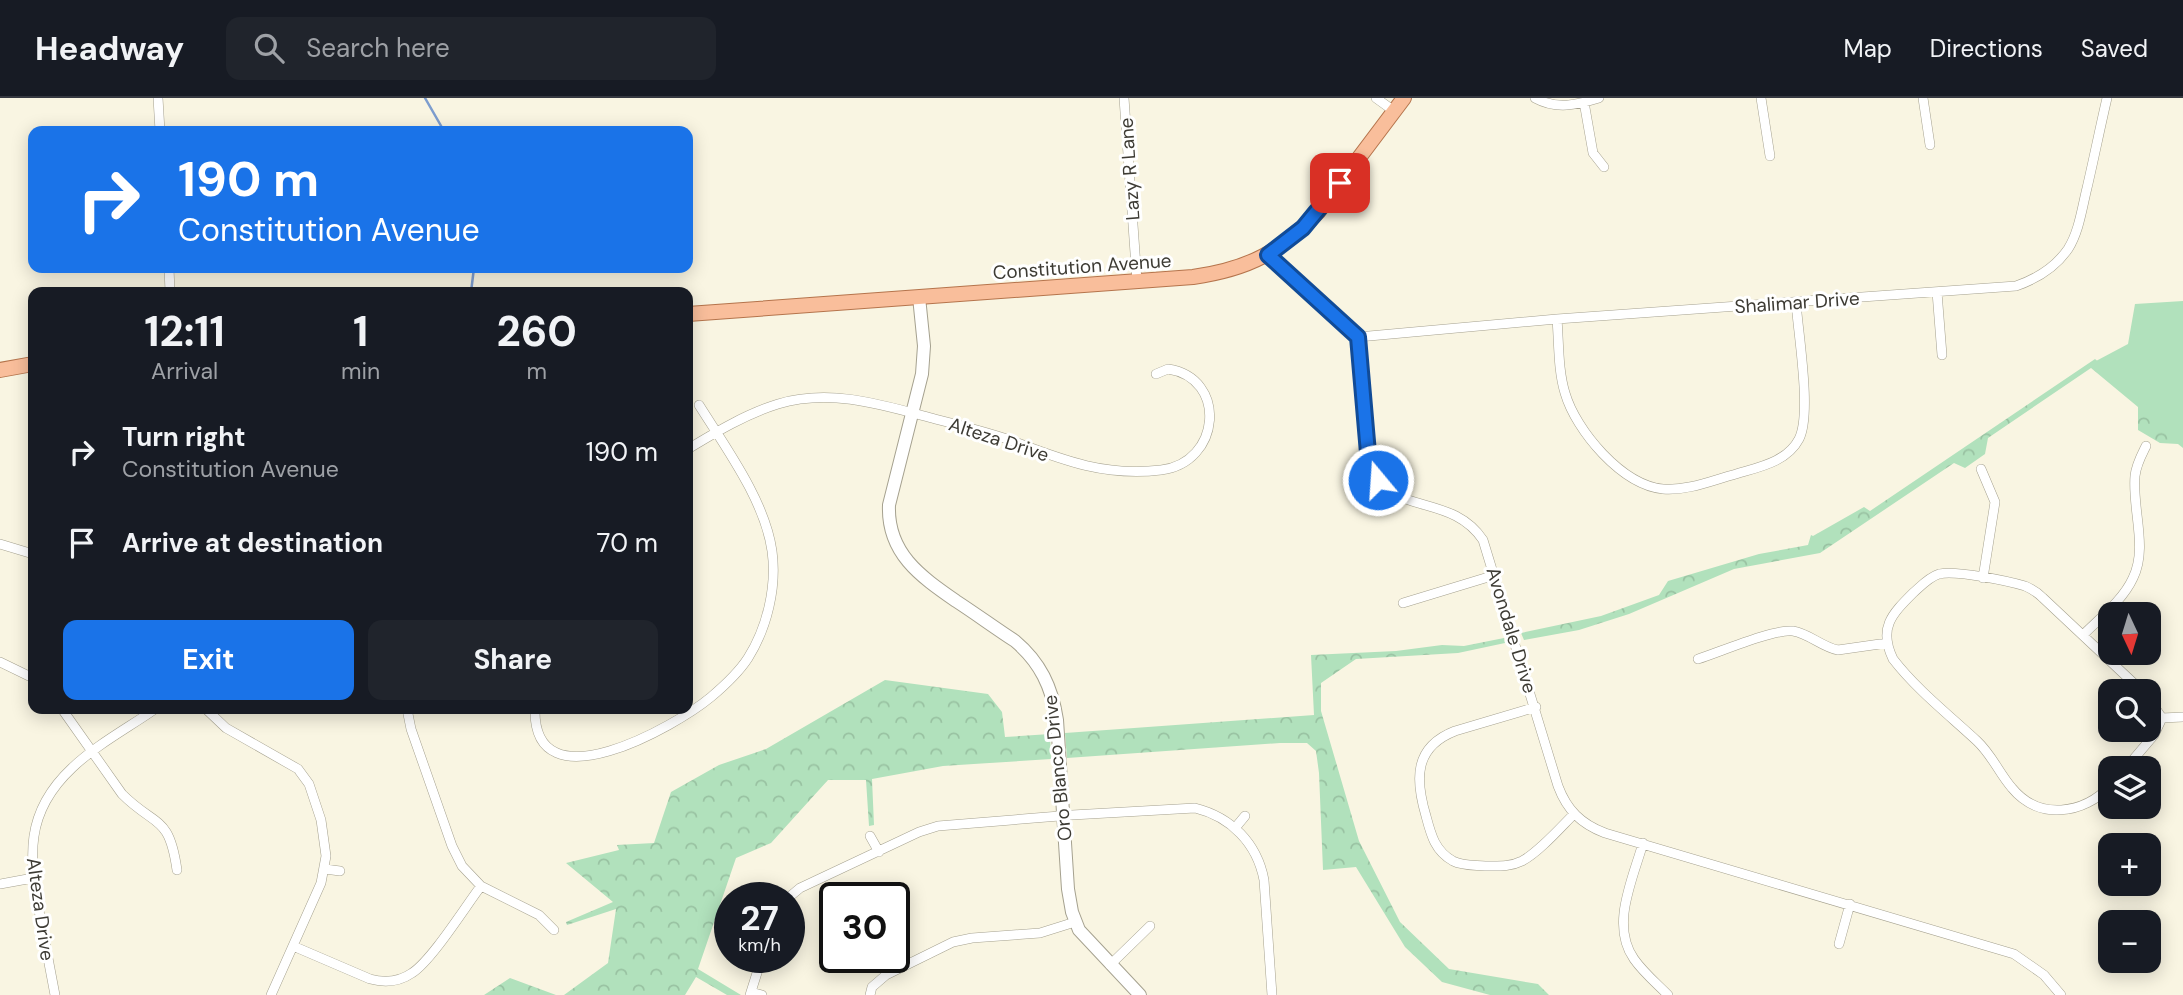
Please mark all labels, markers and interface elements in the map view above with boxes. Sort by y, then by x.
search box [226,17,716,80]
text: Headway [35,27,184,70]
icon: search [250,29,288,67]
text: Search here [306,31,450,65]
text: Map [1844,33,1892,64]
text: Directions [1930,33,2043,64]
text: Saved [2081,33,2148,64]
street label: Lazy R Lane [1113,117,1146,221]
text: 190 m [178,147,319,211]
pin [1310,153,1370,213]
icon: right [63,154,154,245]
icon: arrive [1321,164,1359,202]
text: Constitution Avenue [178,209,480,251]
street label: Constitution Avenue [992,248,1172,285]
street label: Shalimar Drive [1734,286,1860,319]
text: 12:11 [144,304,225,359]
text: 1 [353,304,368,359]
text: 260 [496,304,577,359]
text: Arrival [151,356,218,386]
text: min [341,356,380,386]
text: m [526,356,547,386]
street label: Alteza Drive [946,412,1052,467]
text: Turn right [122,420,246,454]
icon: right [63,433,101,471]
text: 190 m [586,435,658,469]
position arrow [1341,443,1415,517]
text: Constitution Avenue [122,454,339,484]
icon: arrive [63,524,101,562]
text: Arrive at destination [122,526,383,560]
text: 70 m [597,526,658,560]
street label: Avondale Drive [1480,564,1543,696]
north arrow [2098,602,2161,665]
map controls [2098,602,2161,973]
button: Exit [63,620,354,700]
button: Share [368,620,658,700]
button: search [2098,679,2161,742]
street label: Oro Blanco Drive [1037,694,1078,842]
button: layers [2098,756,2161,819]
button: + [2098,833,2161,896]
street label: Alteza Drive [21,856,60,962]
speed limit sign: 30 [819,882,910,973]
text: 27 [740,895,779,941]
button: − [2098,910,2161,973]
text: km/h [738,933,781,957]

